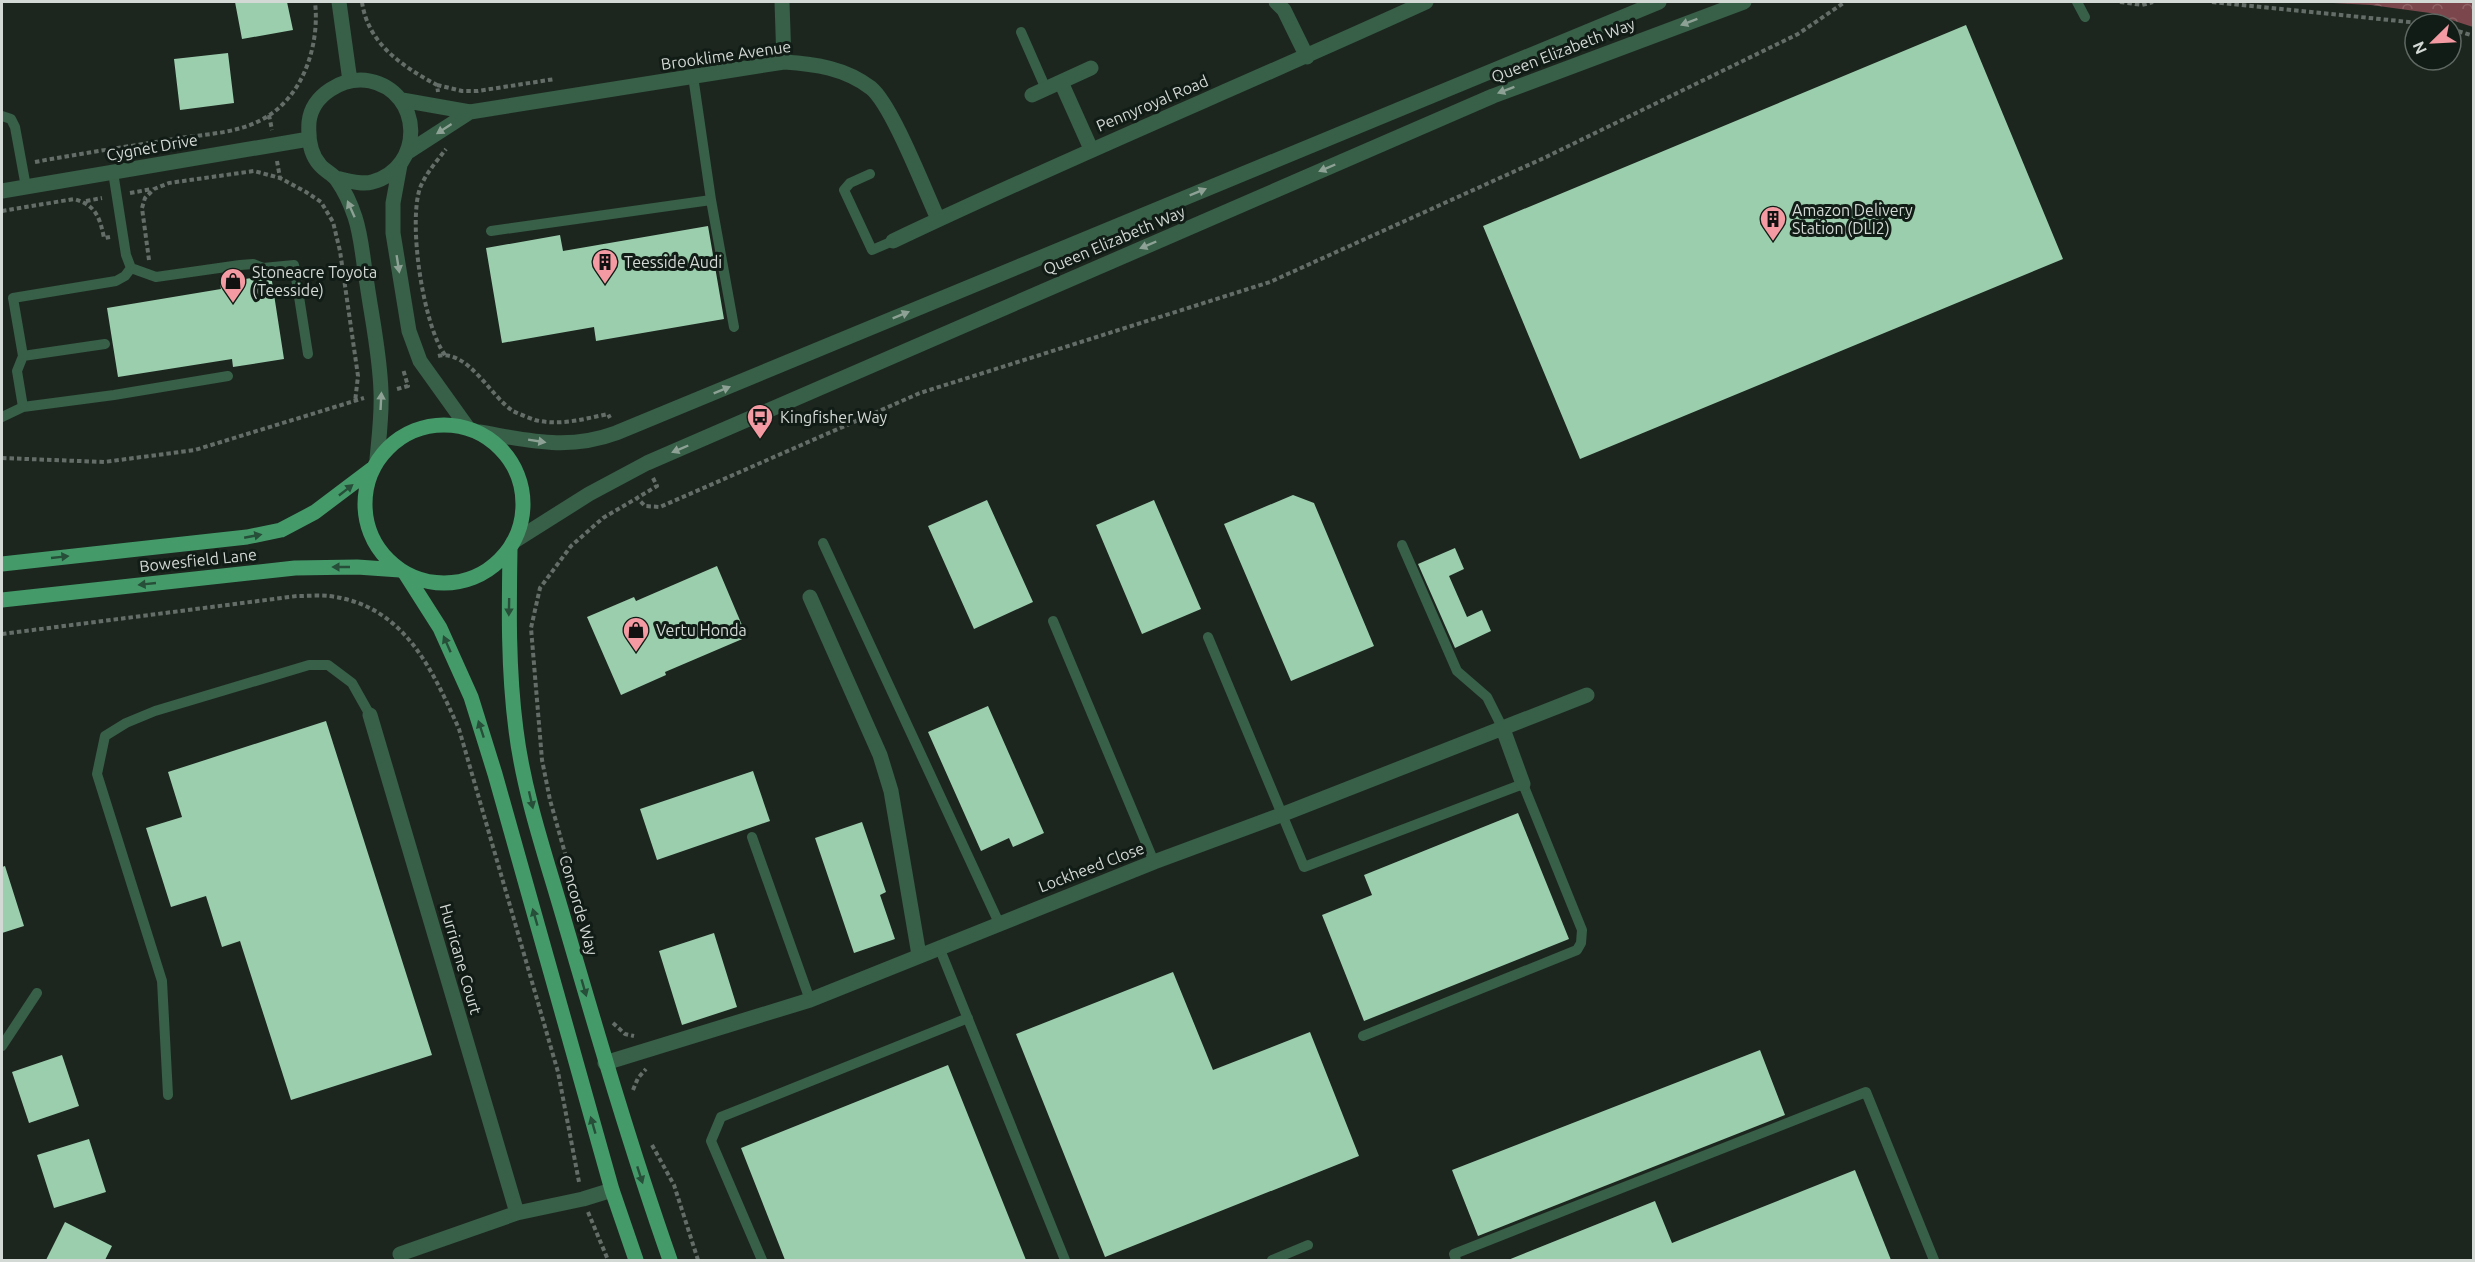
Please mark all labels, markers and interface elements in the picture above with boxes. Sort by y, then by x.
north arrow [2403,12,2463,72]
street label: Queen Elizabeth Way [1489,14,1638,86]
one-way arrow [1680,18,1698,27]
street label: Brooklime Avenue [660,37,792,73]
text: N [2409,39,2430,57]
street label: Pennyroyal Road [1093,71,1211,135]
one-way arrow [1497,86,1515,96]
one-way arrow [436,123,453,134]
street label: Cygnet Drive [105,130,199,164]
one-way arrow [1319,163,1336,172]
one-way arrow [1189,187,1207,196]
one-way arrow [346,200,356,218]
place label: Amazon Delivery Station (DLI2) [1792,201,1913,238]
street label: Queen Elizabeth Way [1040,202,1188,278]
building icon: Amazon Delivery Station (DLI2) [1758,204,1788,242]
one-way arrow [1139,240,1157,250]
building icon: Teesside Audi [590,247,620,285]
place label: Teesside Audi [624,253,722,271]
one-way arrow [394,255,403,274]
place label: Stoneacre Toyota (Teesside) [252,263,377,300]
shop icon: Stoneacre Toyota (Teesside) [218,266,248,304]
one-way arrow [893,310,911,320]
one-way arrow [713,385,731,395]
one-way arrow [376,392,385,411]
bus stop icon: Kingfisher Way [745,402,775,440]
place label: Kingfisher Way [780,408,888,426]
one-way arrow [527,437,546,446]
one-way arrow [671,445,689,454]
one-way arrow [338,485,353,497]
one-way arrow [244,530,263,540]
street label: Bowesfield Lane [138,545,258,575]
one-way arrow [50,552,69,562]
one-way arrow [332,562,351,572]
one-way arrow [138,579,157,589]
one-way arrow [504,598,514,617]
shop icon: Vertu Honda [621,615,651,653]
place label: Vertu Honda [656,621,747,639]
one-way arrow [442,634,452,652]
one-way arrow [476,720,485,738]
one-way arrow [526,791,536,809]
street label: Lockheed Close [1036,839,1146,895]
street label: Concorde Way [556,853,602,957]
street label: Hurricane Court [437,902,486,1017]
one-way arrow [530,907,540,926]
one-way arrow [580,979,589,997]
one-way arrow [588,1116,598,1134]
one-way arrow [636,1166,645,1184]

